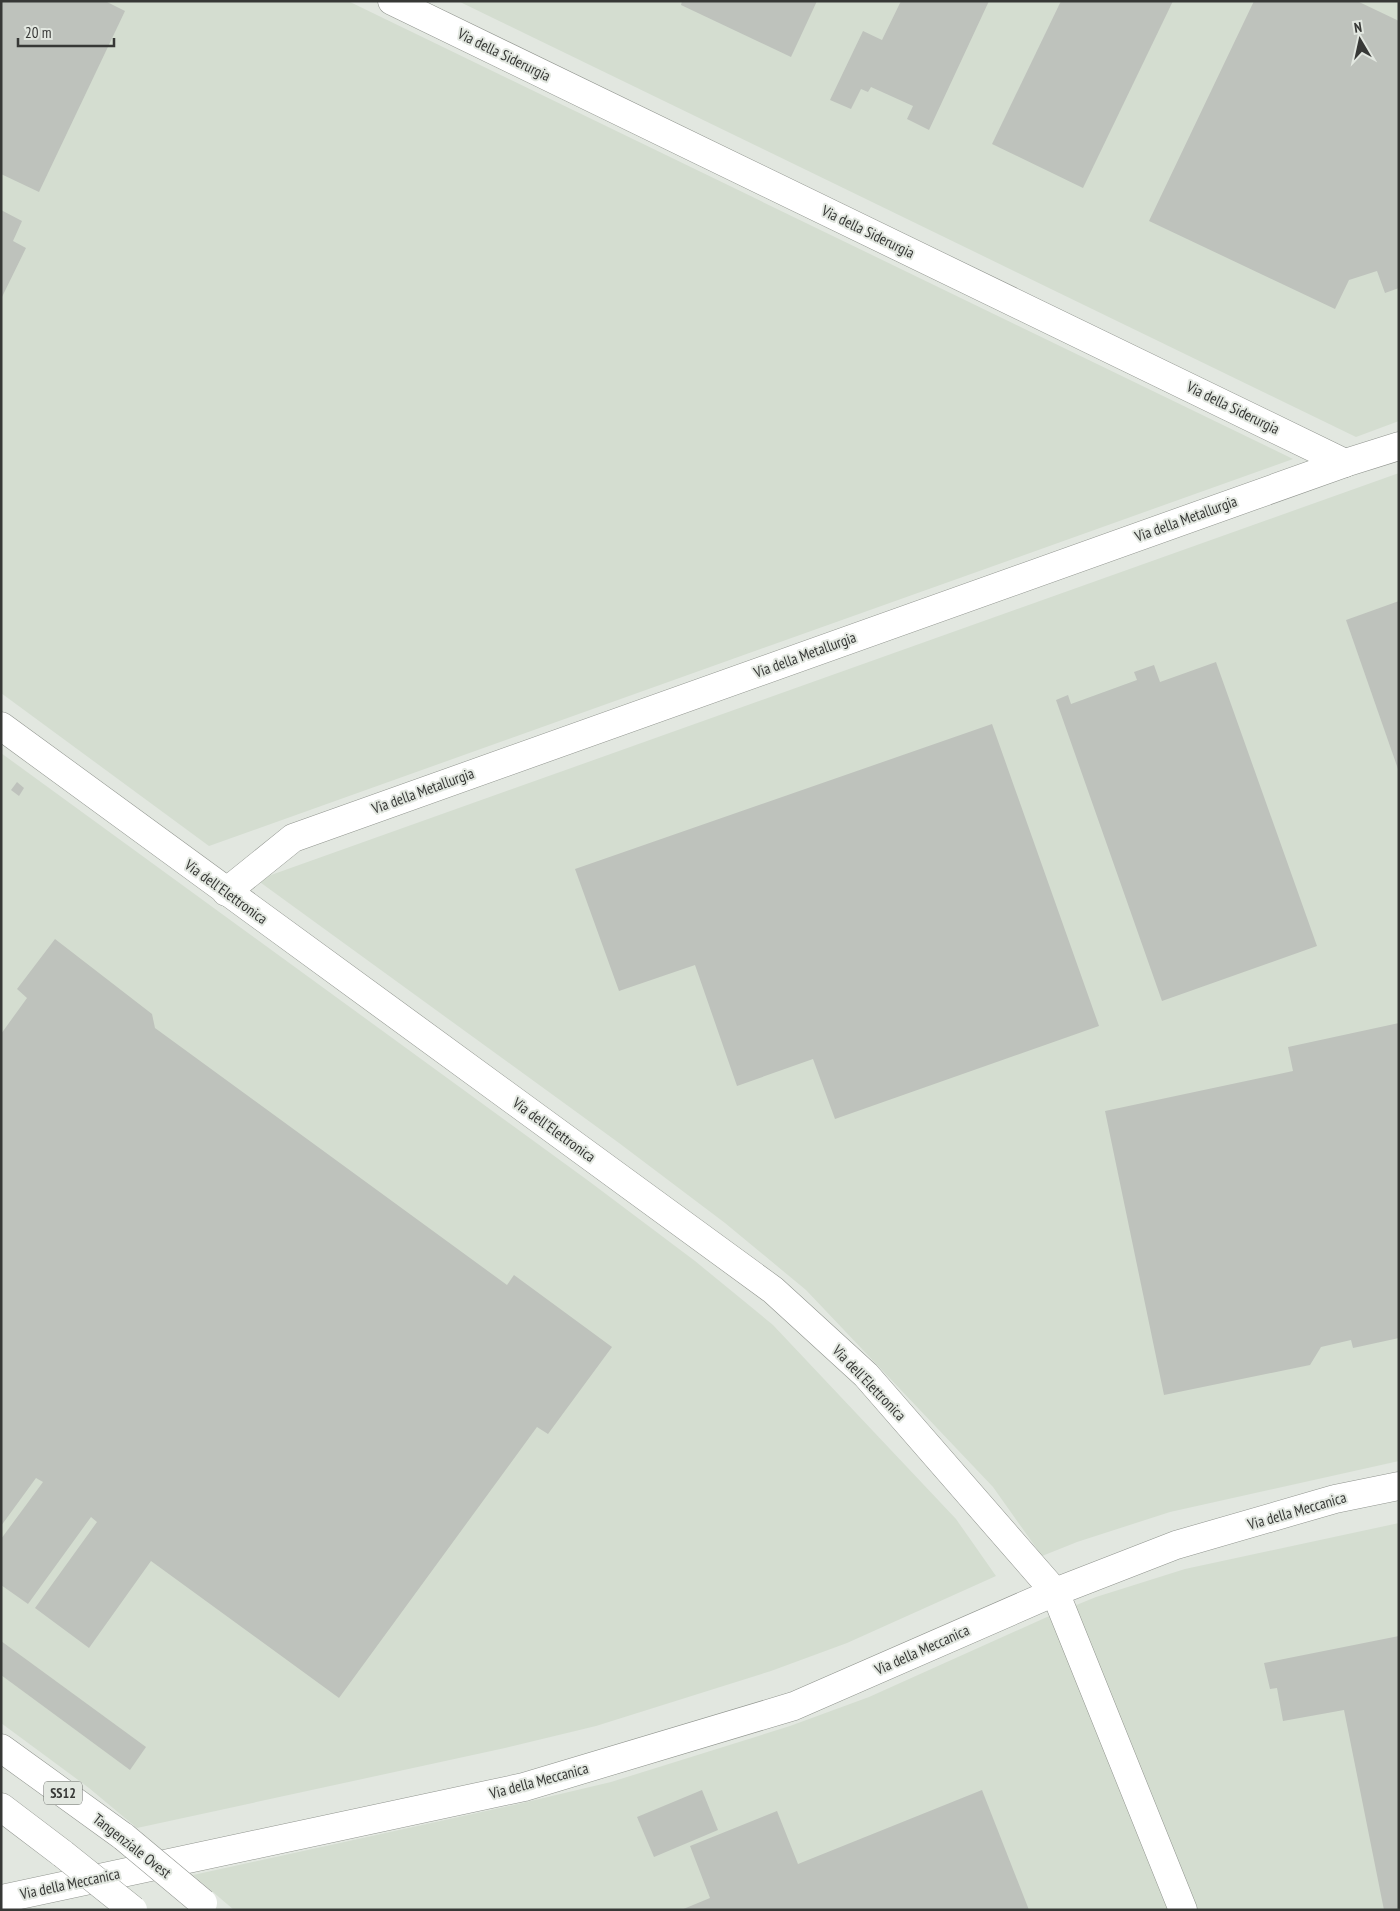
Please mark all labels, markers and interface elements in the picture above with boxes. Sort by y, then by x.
scale bar [18,15,114,47]
north arrow [1335,15,1385,65]
text: N [1353,18,1363,37]
text: 20 m [25,23,51,42]
street label: Via della Siderurgia [454,23,554,85]
street label: Via della Siderurgia [818,200,918,262]
street label: Via della Siderurgia [1183,376,1283,438]
street label: Via della Metallurgia [1131,491,1240,546]
street label: Via della Metallurgia [750,627,859,682]
street label: Via della Metallurgia [368,763,477,818]
street label: Via dell'Elettronica [180,855,271,928]
street label: Via dell'Elettronica [508,1093,599,1166]
street label: Via dell'Elettronica [828,1340,910,1424]
street label: Via della Meccanica [1245,1487,1348,1534]
street label: Via della Meccanica [871,1620,972,1679]
street label: Via della Meccanica [486,1758,590,1803]
road number: SS12 [44,1782,82,1805]
street label: Tangenziale Ovest [89,1809,175,1882]
street label: Via della Meccanica [17,1864,122,1904]

